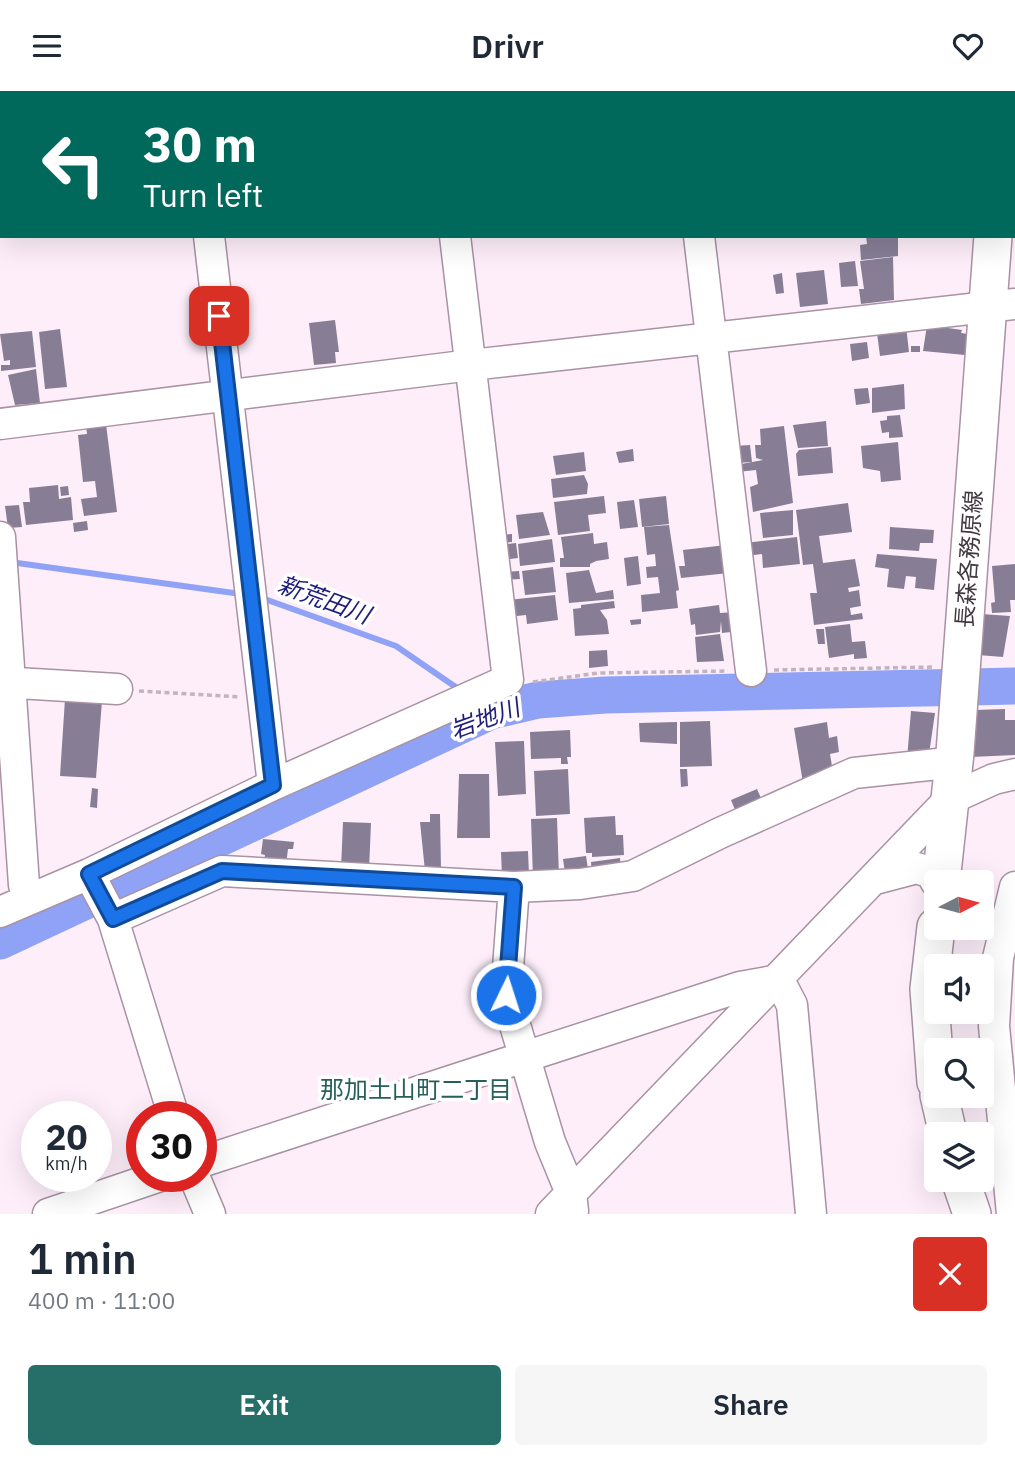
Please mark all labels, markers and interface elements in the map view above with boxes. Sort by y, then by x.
text: Drivr [471,25,544,67]
icon: menu [28,27,66,65]
icon: heart [949,27,987,65]
text: 30 m [143,112,257,175]
icon: left [28,119,119,210]
text: Turn left [143,174,263,216]
pin [189,286,249,346]
icon: arrive [200,297,238,335]
street label: 長森各務原線 [948,489,988,629]
water label: 新荒田川 [274,568,378,632]
water label: 岩地川 [445,690,527,745]
north arrow [924,870,994,940]
map controls [924,870,994,1192]
button: sound [924,954,994,1024]
position arrow [469,958,543,1032]
button: search [924,1038,994,1108]
district label: 那加土山町二丁目 [320,1073,512,1105]
speed limit sign: 30 [126,1101,217,1192]
text: 20 [45,1114,88,1160]
button: layers [924,1122,994,1192]
text: km/h [45,1152,88,1175]
text: 1 min [28,1231,137,1286]
button: close [913,1237,987,1311]
text: 400 m · 11:00 [28,1285,175,1315]
button: Exit [28,1365,501,1445]
button: Share [515,1365,987,1445]

